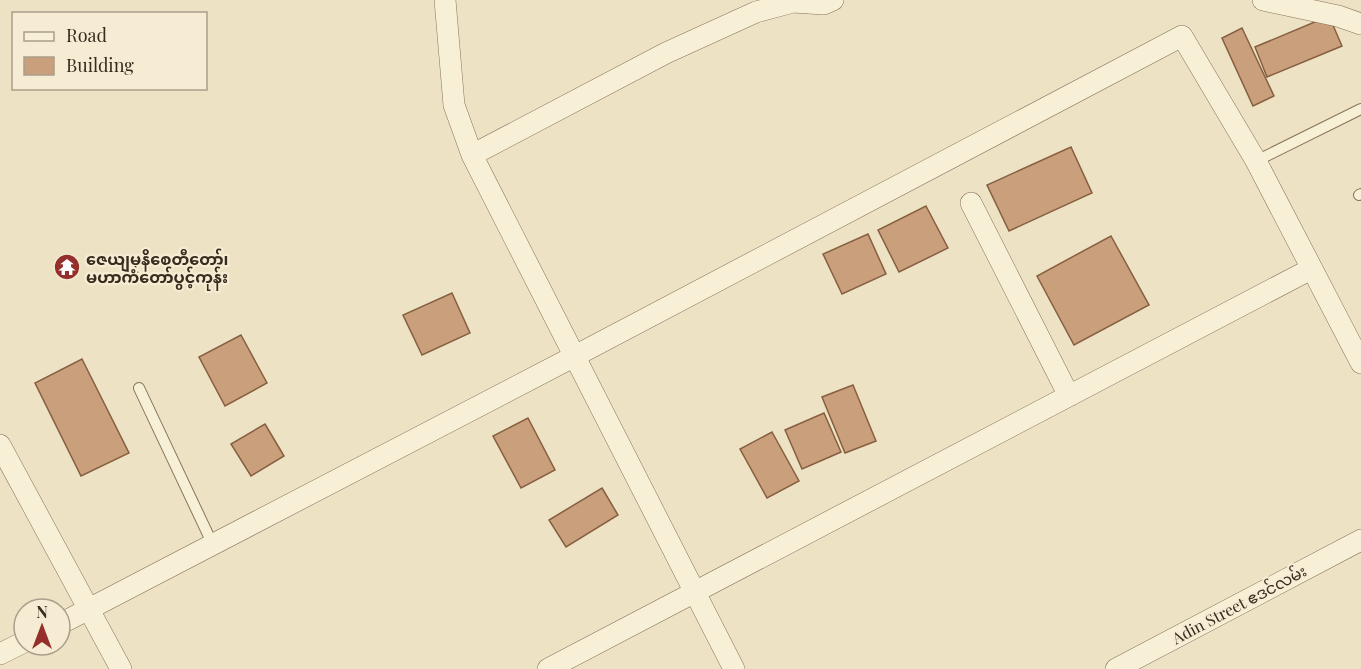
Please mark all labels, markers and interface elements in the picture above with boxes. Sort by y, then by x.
legend [12,12,207,90]
text: Road [66,23,107,47]
text: Building [66,53,134,77]
place label: ဇေယျမုနိစေတီတော်၊ မဟာကံတော်ပွင့်ကုန်း [86,248,228,291]
temple icon: ဇေယျမုနိစေတီတော်၊ မဟာကံတော်ပွင့်ကုန်း [52,252,82,282]
street label: Adin Street ဧဒင်လမ်း [1167,560,1310,649]
north arrow [12,597,72,657]
text: N [36,601,48,622]

